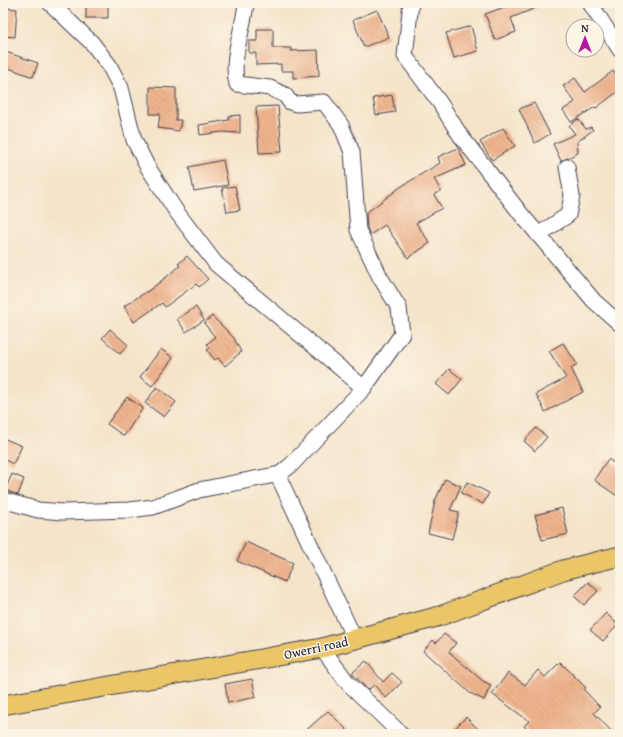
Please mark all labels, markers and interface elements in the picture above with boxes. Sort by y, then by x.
north arrow [565,18,605,58]
text: N [581,20,589,36]
street label: Owerri road [282,632,350,664]

